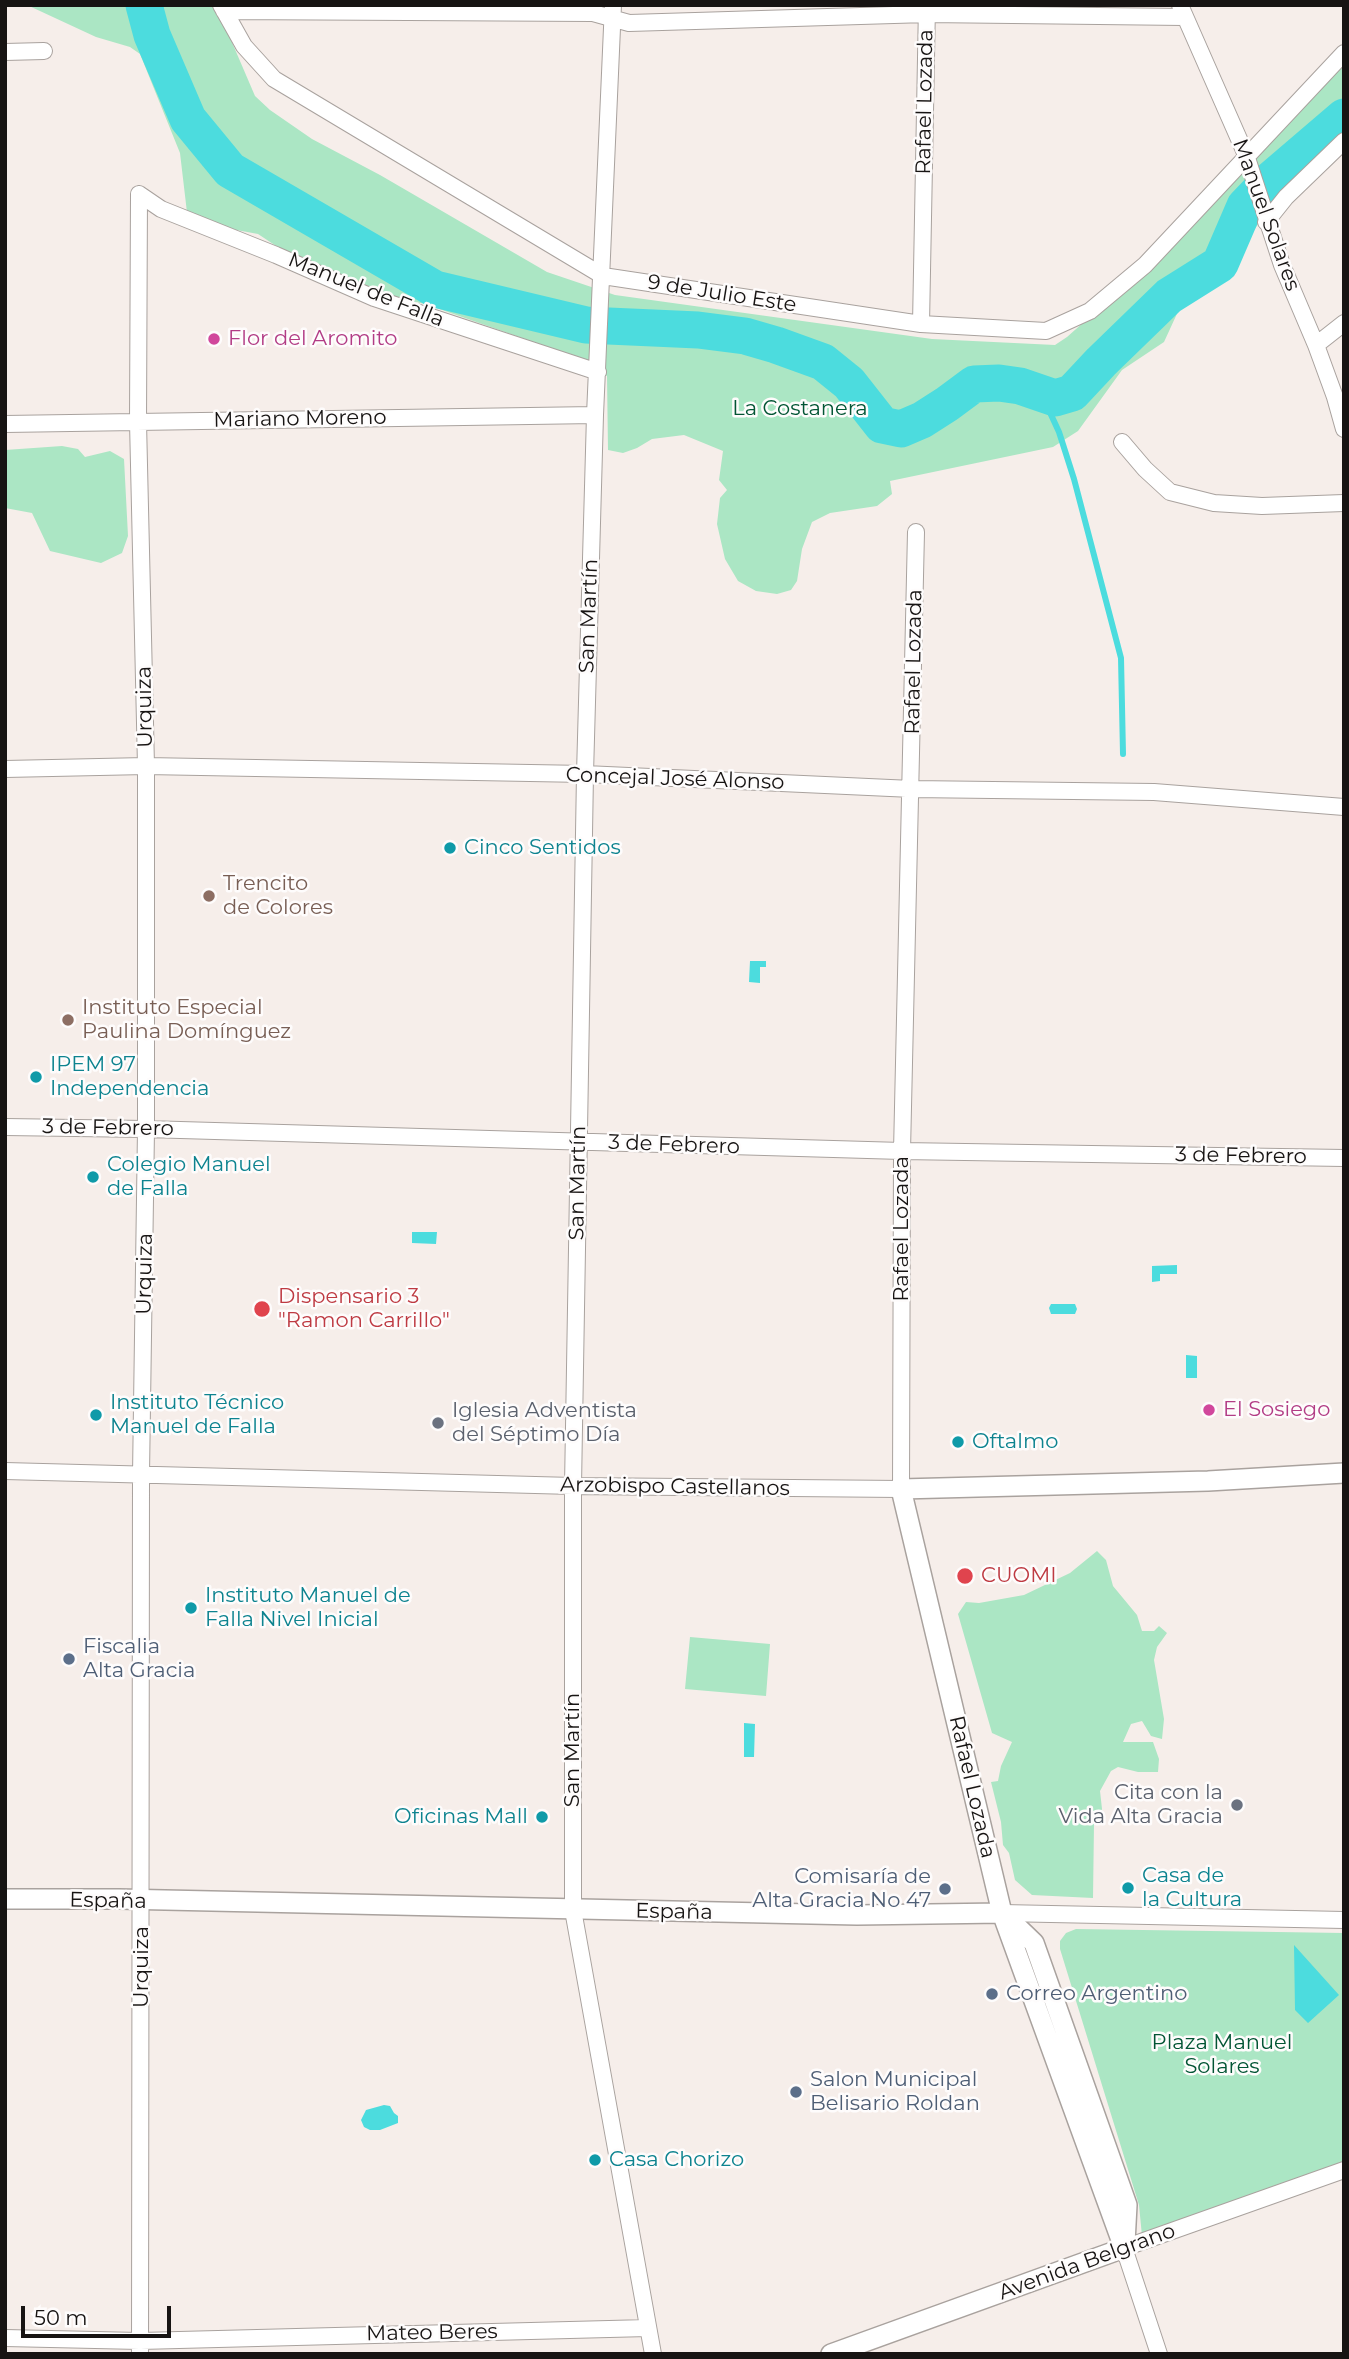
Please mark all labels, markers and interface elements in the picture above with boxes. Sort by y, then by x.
street label: Rafael Lozada [911,29,939,175]
street label: Manuel Solares [1227,136,1305,294]
street label: Manuel de Falla [284,247,448,333]
street label: 9 de Julio Este [646,270,798,318]
place label: Flor del Aromito [228,326,398,352]
marker: Flor del Aromito [206,331,222,347]
park label: La Costanera [732,396,868,422]
street label: Mariano Moreno [213,405,387,433]
street label: San Martín [574,558,604,674]
street label: Rafael Lozada [900,589,928,735]
street label: Urquiza [132,666,158,748]
street label: Concejal José Alonso [565,763,785,795]
place label: Cinco Sentidos [464,835,621,861]
marker: Cinco Sentidos [442,840,458,856]
place label: Trencito de Colores [223,871,333,921]
marker: Trencito de Colores [201,888,217,904]
place label: Instituto Especial Paulina Domínguez [82,995,291,1045]
marker: Instituto Especial Paulina Domínguez [60,1012,76,1028]
place label: IPEM 97 Independencia [50,1052,209,1102]
marker: IPEM 97 Independencia [28,1069,44,1085]
street label: 3 de Febrero [42,1114,174,1142]
street label: San Martín [564,1126,592,1240]
street label: 3 de Febrero [608,1130,740,1160]
street label: 3 de Febrero [1175,1142,1307,1170]
place label: Colegio Manuel de Falla [107,1152,271,1202]
street label: Rafael Lozada [889,1156,915,1302]
marker: Colegio Manuel de Falla [85,1169,101,1185]
street label: Urquiza [132,1233,158,1315]
place label: Dispensario 3 "Ramon Carrillo" [278,1284,450,1334]
marker: Dispensario 3 "Ramon Carrillo" [252,1299,272,1319]
place label: Instituto Técnico Manuel de Falla [110,1390,284,1440]
place label: El Sosiego [1223,1397,1330,1423]
place label: Iglesia Adventista del Séptimo Día [452,1398,637,1448]
marker: El Sosiego [1201,1402,1217,1418]
marker: Instituto Técnico Manuel de Falla [88,1407,104,1423]
marker: Iglesia Adventista del Séptimo Día [430,1415,446,1431]
place label: Oftalmo [972,1429,1058,1455]
marker: Oftalmo [950,1434,966,1450]
street label: Arzobispo Castellanos [560,1472,790,1502]
place label: CUOMI [981,1563,1057,1589]
marker: CUOMI [955,1566,975,1586]
place label: Instituto Manuel de Falla Nivel Inicial [205,1583,411,1633]
marker: Instituto Manuel de Falla Nivel Inicial [183,1600,199,1616]
place label: Fiscalia Alta Gracia [83,1634,195,1684]
marker: Fiscalia Alta Gracia [61,1651,77,1667]
street label: San Martín [560,1693,586,1807]
street label: Rafael Lozada [943,1713,1001,1861]
place label: Cita con la Vida Alta Gracia [1059,1780,1223,1830]
marker: Cita con la Vida Alta Gracia [1229,1797,1245,1813]
place label: Oficinas Mall [394,1804,528,1830]
marker: Oficinas Mall [534,1809,550,1825]
place label: Casa de la Cultura [1142,1863,1242,1913]
place label: Comisaría de Alta Gracia No 47 [752,1864,931,1914]
marker: Casa de la Cultura [1120,1880,1136,1896]
marker: Comisaría de Alta Gracia No 47 [937,1881,953,1897]
street label: España [69,1888,147,1914]
street label: España [635,1899,713,1925]
street label: Urquiza [129,1926,155,2008]
place label: Correo Argentino [1006,1981,1187,2007]
marker: Correo Argentino [984,1986,1000,2002]
park label: Plaza Manuel Solares [1152,2030,1292,2080]
place label: Salon Municipal Belisario Roldan [810,2067,980,2117]
marker: Salon Municipal Belisario Roldan [788,2084,804,2100]
place label: Casa Chorizo [609,2147,744,2173]
marker: Casa Chorizo [587,2152,603,2168]
street label: Avenida Belgrano [995,2218,1179,2306]
scale bar [24,2292,175,2336]
text: 50 m [34,2305,88,2330]
street label: Mateo Beres [366,2319,498,2347]

